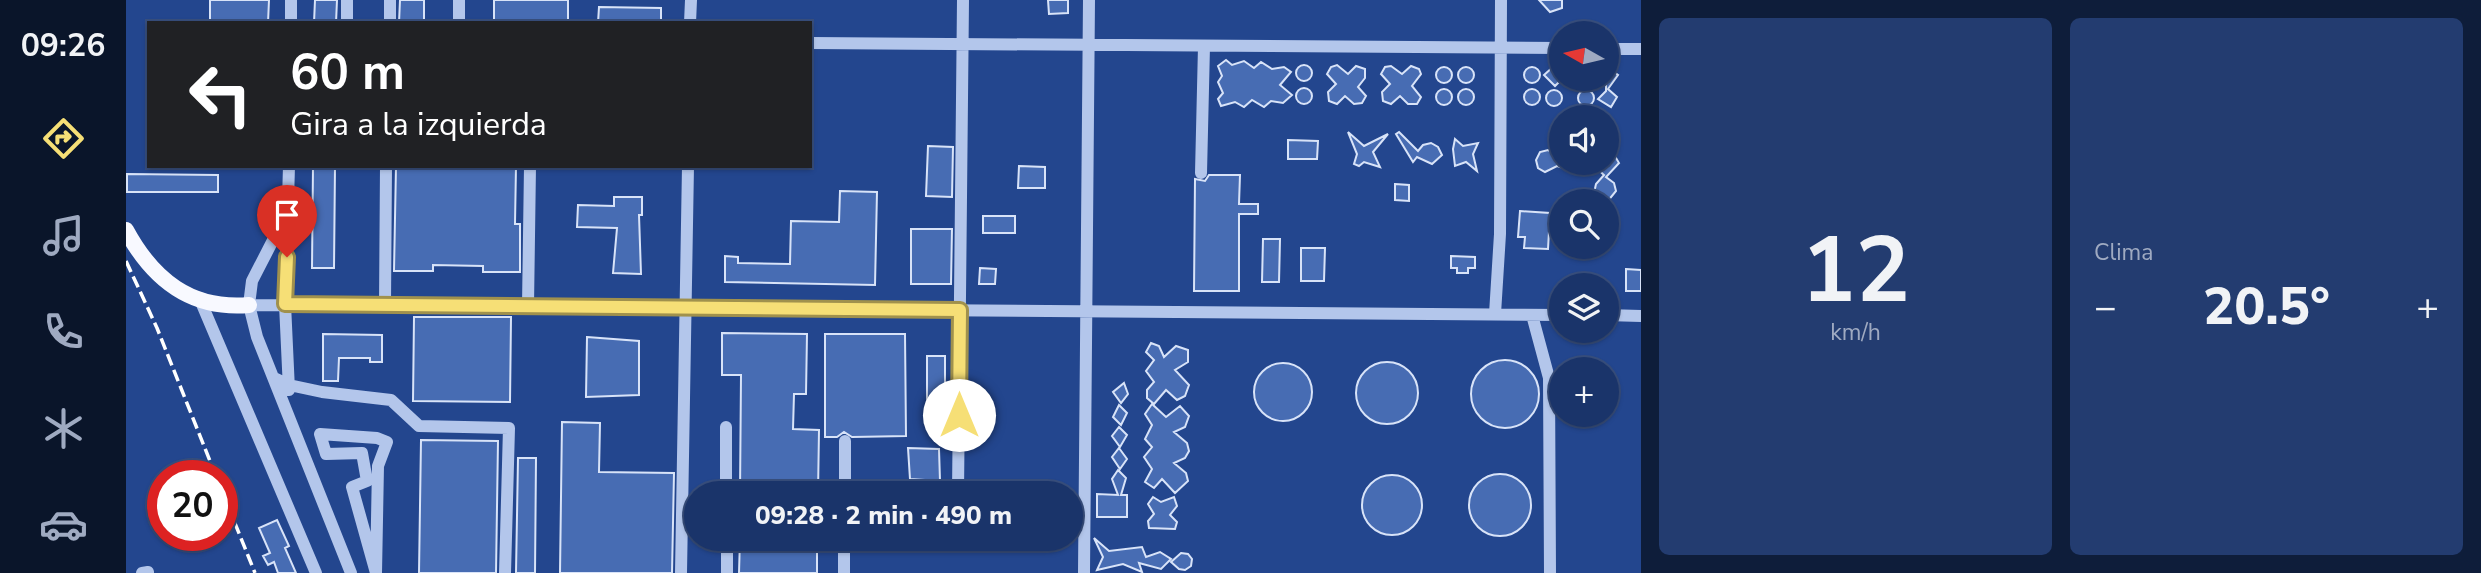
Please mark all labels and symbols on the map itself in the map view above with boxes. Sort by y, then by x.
north arrow [1549,21,1619,91]
pin [257,185,317,257]
position arrow [922,378,996,452]
speed limit sign: 20 [147,460,238,551]

